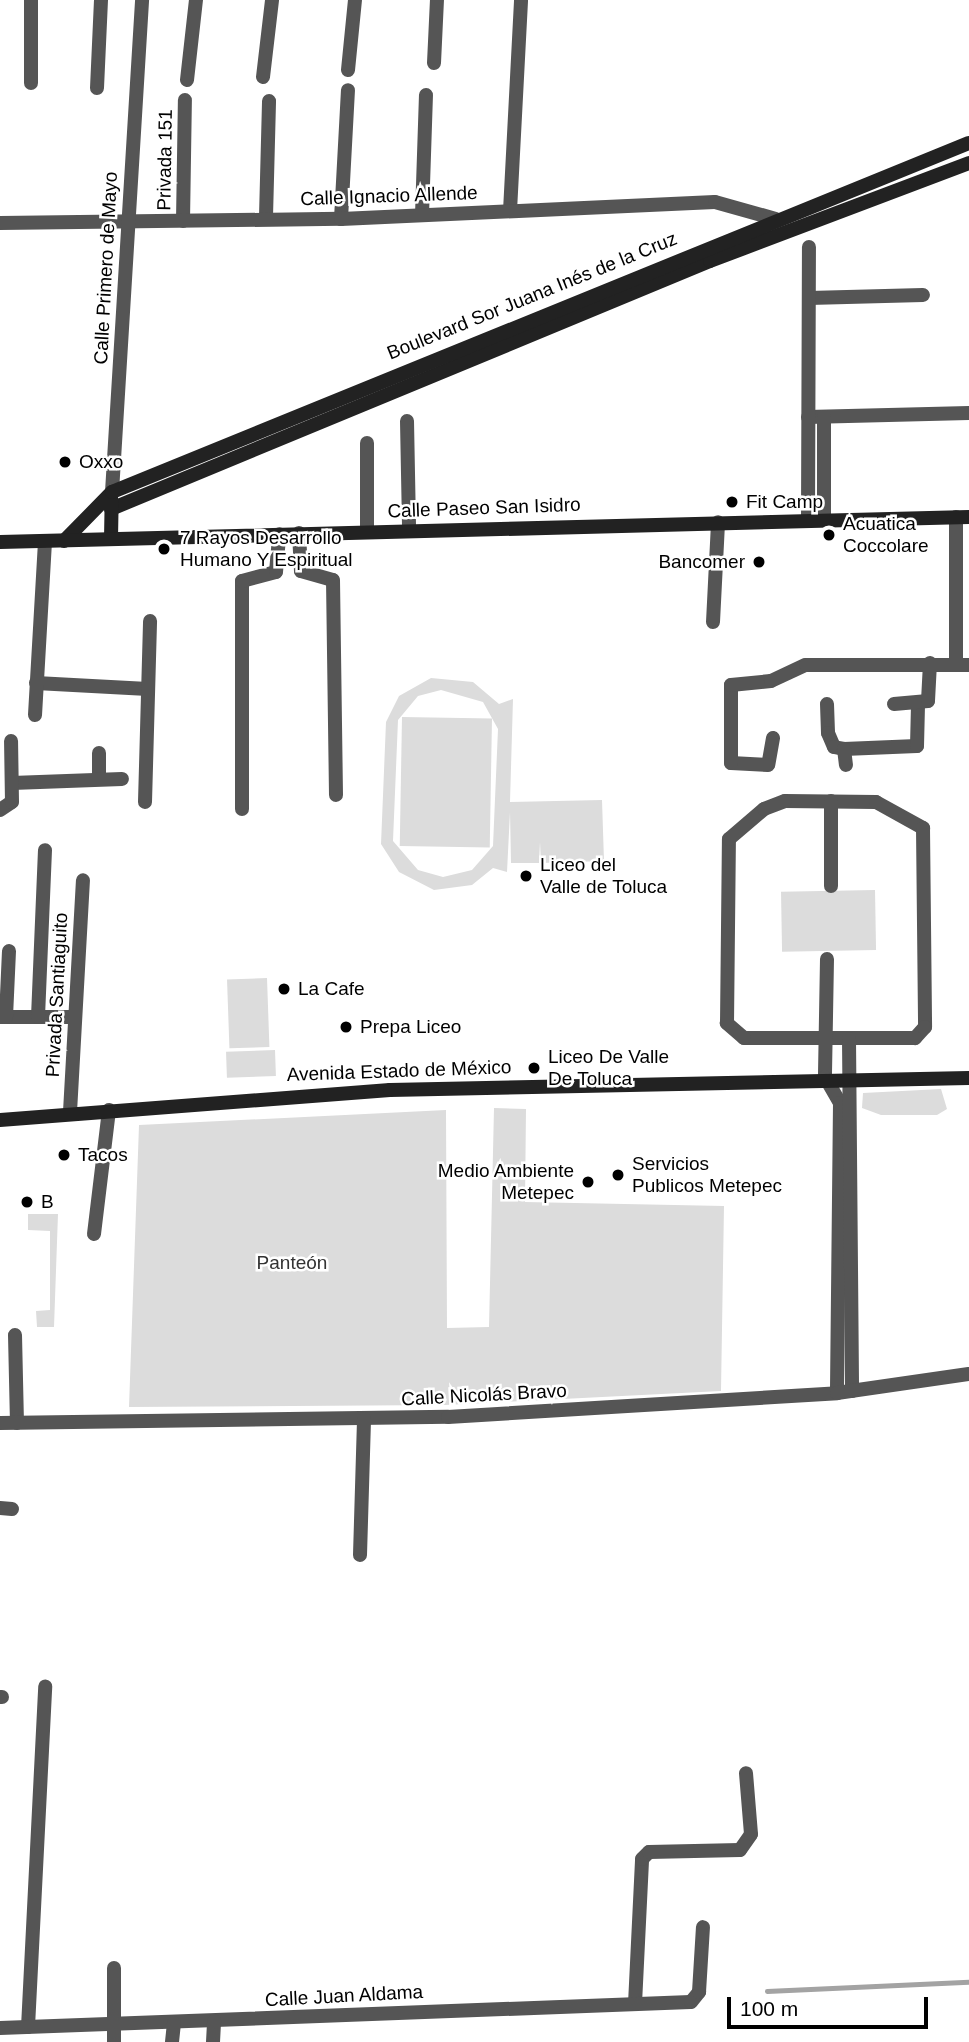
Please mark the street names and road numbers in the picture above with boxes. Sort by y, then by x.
street label: Privada 151 [153,109,177,211]
street label: Calle Primero de Mayo [90,171,122,365]
street label: Calle Ignacio Allende [299,181,479,211]
street label: Boulevard Sor Juana Inés de la Cruz [384,227,680,365]
street label: Calle Paseo San Isidro [387,493,581,523]
street label: Privada Santiaguito [41,912,73,1078]
street label: Avenida Estado de México [286,1056,512,1086]
street label: Calle Nicolás Bravo [401,1379,567,1411]
street label: Calle Juan Aldama [264,1980,424,2012]

